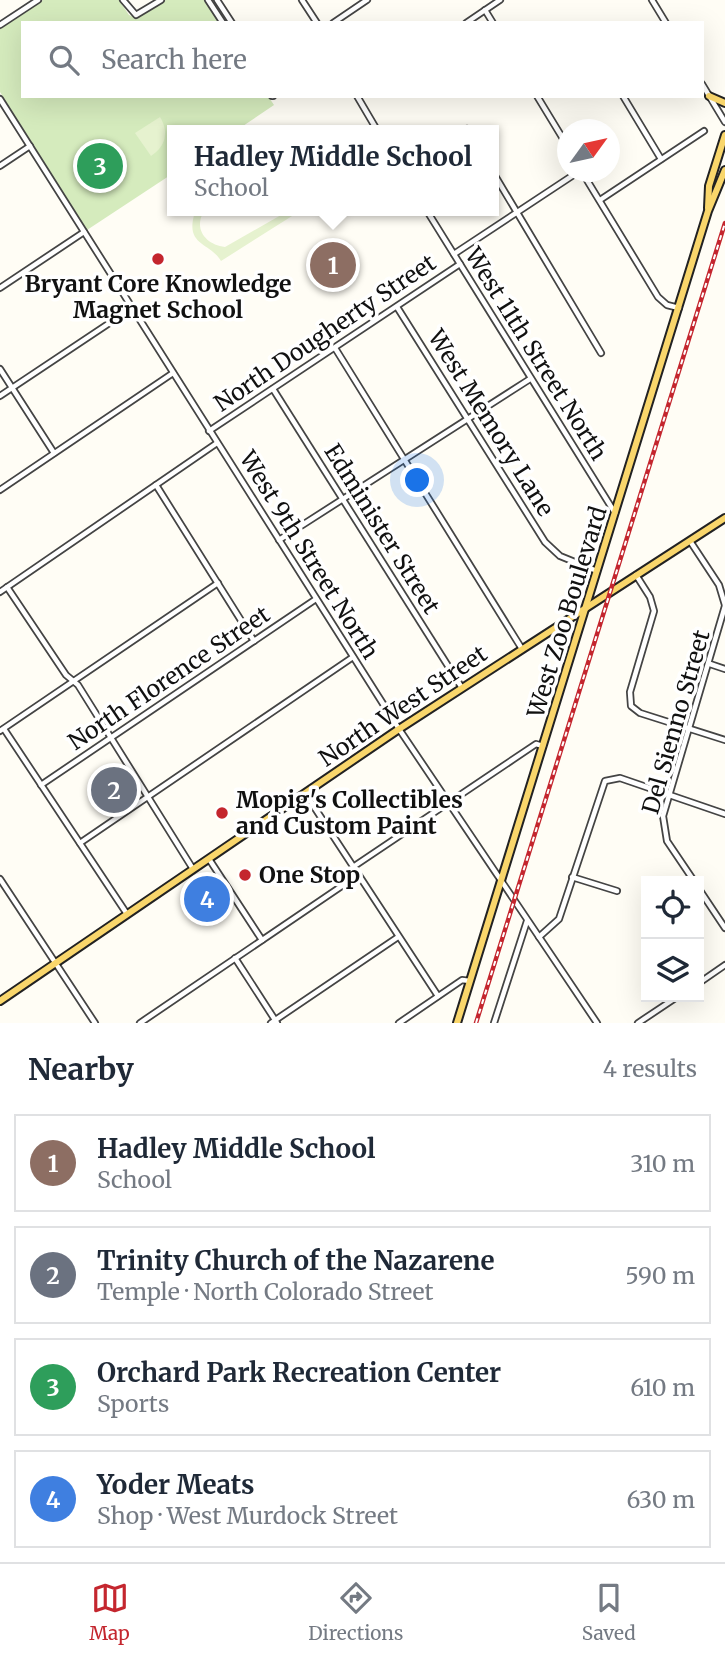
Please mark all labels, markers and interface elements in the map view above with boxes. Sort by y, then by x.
search box [21,21,704,98]
icon: search [45,41,83,79]
text: Search here [101,43,247,76]
north arrow [557,119,620,182]
popup [167,125,499,216]
pin: 3 [77,140,123,192]
text: Hadley Middle School [194,140,472,173]
text: School [194,173,269,202]
pin: 1 [310,239,356,291]
street label: West 11th Street North [459,241,614,465]
street label: North Dougherty Street [208,248,441,418]
marker: Bryant Core Knowledge Magnet School [150,251,166,267]
place label: Bryant Core Knowledge Magnet School [24,269,292,324]
street label: West Memory Lane [422,323,561,521]
street label: Edminister Street [318,438,446,619]
street label: West 9th Street North [233,445,385,664]
your location [400,463,434,497]
street label: West Zoo Boulevard [520,503,612,722]
street label: North Florence Street [62,599,275,756]
street label: Del Sienno Street [635,626,716,817]
street label: North West Street [313,639,492,773]
pin: 2 [91,764,137,816]
place label: Mopig's Collectibles and Custom Paint [236,785,463,840]
marker: Mopig's Collectibles and Custom Paint [214,805,230,821]
place label: One Stop [259,860,360,889]
marker: One Stop [237,867,253,883]
pin: 4 [184,873,230,925]
map controls [641,876,704,1002]
button: locate [641,876,704,939]
button: layers [641,939,704,1002]
text: Nearby [28,1050,134,1088]
text: 4 results [603,1054,697,1083]
text: Hadley Middle School [97,1132,375,1165]
text: 1 [48,1149,58,1178]
text: 310 m [630,1149,695,1178]
text: School [97,1165,172,1194]
text: Trinity Church of the Nazarene [97,1244,495,1277]
text: 2 [46,1261,60,1290]
text: 590 m [625,1261,695,1290]
text: Temple · North Colorado Street [97,1277,434,1306]
text: Orchard Park Recreation Center [97,1356,501,1389]
text: 3 [46,1373,60,1402]
text: 610 m [630,1373,695,1402]
text: Sports [97,1389,169,1418]
text: Yoder Meats [97,1468,255,1501]
text: 4 [46,1485,60,1514]
text: 630 m [627,1485,695,1514]
text: Shop · West Murdock Street [97,1501,398,1530]
tab: Map [89,1579,130,1645]
tab: Directions [308,1579,403,1645]
tab: Saved [582,1579,636,1645]

